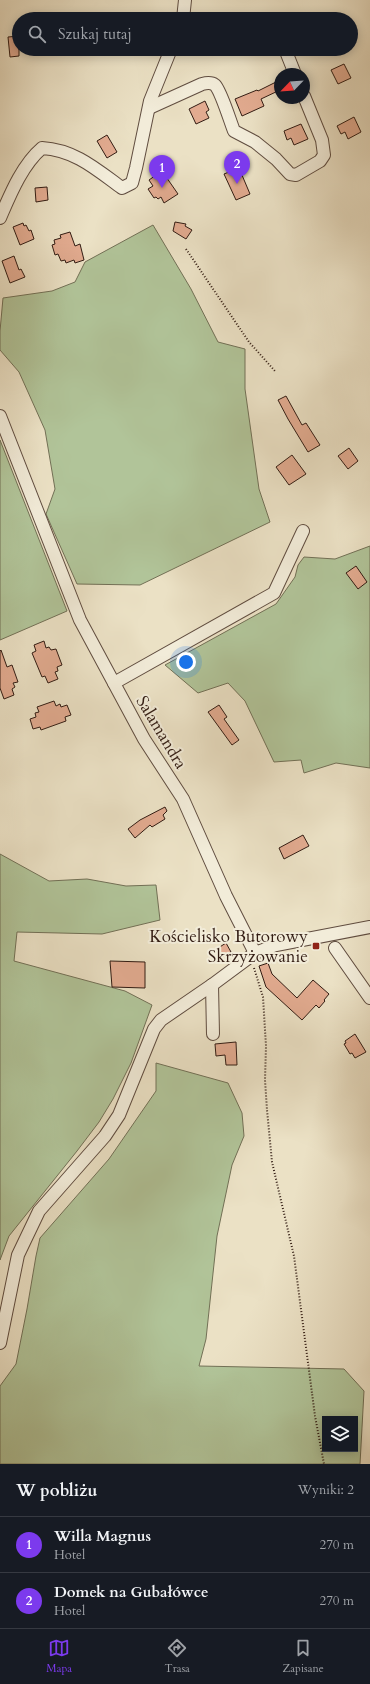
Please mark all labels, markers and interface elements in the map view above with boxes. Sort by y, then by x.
search box [12,12,358,56]
icon: search [26,23,48,45]
text: Szukaj tutaj [58,24,132,44]
north arrow [274,68,310,104]
pin: 2 [224,151,250,184]
pin: 1 [149,155,175,188]
your location [176,652,196,672]
street label: Salamandra [131,691,193,774]
place label: Kościelisko Butorowy Skrzyżowanie [149,925,308,968]
marker: Kościelisko Butorowy Skrzyżowanie [311,941,321,951]
map controls [322,1416,358,1452]
button: layers [322,1416,358,1452]
text: W pobliżu [16,1479,97,1502]
text: Wyniki: 2 [298,1481,354,1499]
text: Willa Magnus [54,1526,151,1546]
text: 1 [26,1536,32,1554]
text: 270 m [320,1536,354,1554]
text: Hotel [54,1546,85,1564]
text: Domek na Gubałówce [54,1582,208,1602]
text: 2 [26,1592,32,1610]
text: 270 m [320,1592,354,1610]
text: Hotel [54,1602,85,1620]
tab: Mapa [46,1637,72,1676]
tab: Trasa [165,1637,190,1676]
tab: Zapisane [282,1637,324,1676]

